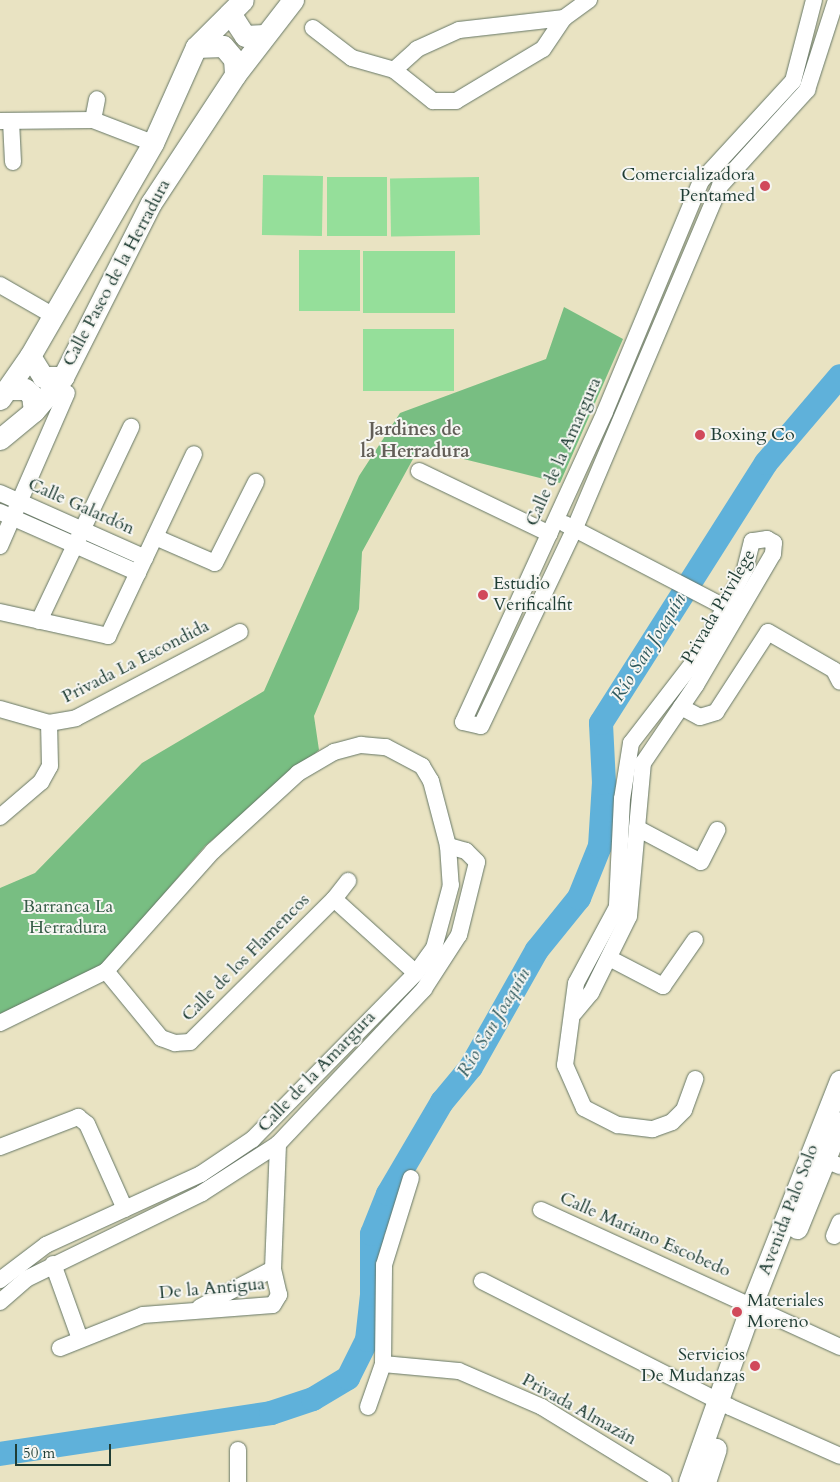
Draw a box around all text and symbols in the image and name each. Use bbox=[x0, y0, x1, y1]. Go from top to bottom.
place label: Comercializadora Pentamed bbox=[621, 165, 755, 208]
street label: Calle Paseo de la Herradura bbox=[58, 176, 176, 370]
marker: Comercializadora Pentamed bbox=[759, 180, 771, 192]
street label: Calle de la Amargura bbox=[522, 374, 606, 530]
district label: Jardines de la Herradura bbox=[360, 419, 470, 463]
place label: Boxing Co bbox=[710, 424, 795, 446]
marker: Boxing Co bbox=[694, 429, 706, 441]
street label: Calle Galardón bbox=[24, 474, 138, 540]
street label: Privada Privilege bbox=[677, 546, 761, 668]
place label: Estudio Verificalfit bbox=[493, 574, 573, 616]
marker: Estudio Verificalfit bbox=[477, 589, 489, 601]
water label: Río San Joaquín bbox=[607, 590, 691, 706]
street label: Privada La Escondida bbox=[59, 616, 213, 708]
street label: Calle de los Flamencos bbox=[178, 890, 314, 1026]
park label: Barranca La Herradura bbox=[23, 897, 113, 940]
water label: Río San Joaquín bbox=[453, 964, 535, 1082]
street label: Calle de la Amargura bbox=[254, 1007, 380, 1137]
street label: Avenida Palo Solo bbox=[754, 1142, 824, 1278]
street label: Calle Mariano Escobedo bbox=[556, 1188, 734, 1282]
street label: De la Antigua bbox=[158, 1274, 266, 1304]
place label: Materiales Moreno bbox=[747, 1291, 824, 1334]
marker: Materiales Moreno bbox=[731, 1306, 743, 1318]
place label: Servicios De Mudanzas bbox=[641, 1345, 745, 1388]
marker: Servicios De Mudanzas bbox=[749, 1360, 761, 1372]
street label: Privada Almazán bbox=[518, 1370, 640, 1450]
scale bar bbox=[18, 1434, 114, 1466]
text: 50 m bbox=[23, 1443, 55, 1463]

